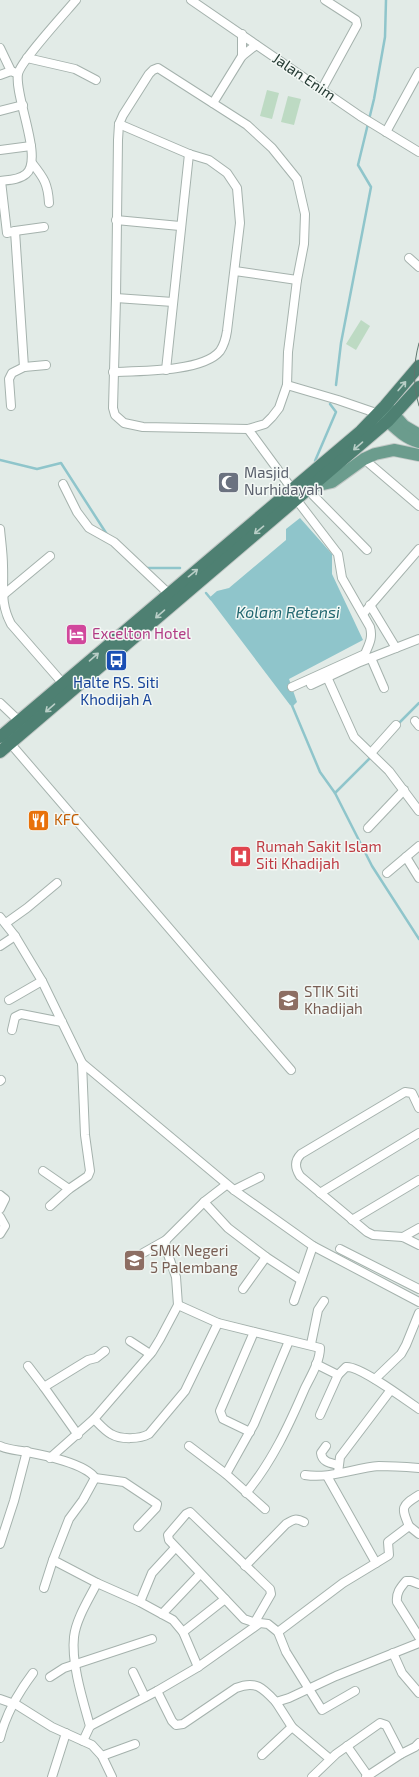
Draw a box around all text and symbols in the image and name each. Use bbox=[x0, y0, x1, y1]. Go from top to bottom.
street label: Jalan Enim bbox=[270, 49, 339, 104]
one-way arrow bbox=[398, 381, 407, 391]
one-way arrow bbox=[353, 441, 363, 451]
place label: Masjid Nurhidayah bbox=[244, 463, 323, 498]
mosque icon: Masjid Nurhidayah bbox=[215, 469, 241, 495]
one-way arrow bbox=[254, 526, 264, 535]
one-way arrow bbox=[187, 569, 198, 577]
water label: Kolam Retensi bbox=[236, 602, 340, 621]
one-way arrow bbox=[155, 610, 165, 619]
hotel icon: Excelton Hotel bbox=[64, 621, 90, 647]
place label: Excelton Hotel bbox=[92, 624, 191, 642]
bus stop icon: Halte RS. Siti Khodijah A bbox=[103, 647, 129, 673]
one-way arrow bbox=[88, 653, 99, 662]
place label: Halte RS. Siti Khodijah A bbox=[73, 673, 159, 709]
one-way arrow bbox=[45, 704, 56, 713]
restaurant icon: KFC bbox=[25, 807, 51, 833]
place label: KFC bbox=[54, 810, 80, 828]
place label: Rumah Sakit Islam Siti Khadijah bbox=[256, 837, 382, 873]
hospital icon: Rumah Sakit Islam Siti Khadijah bbox=[227, 843, 253, 869]
place label: STIK Siti Khadijah bbox=[304, 982, 363, 1018]
school or university icon: STIK Siti Khadijah bbox=[276, 988, 302, 1014]
place label: SMK Negeri 5 Palembang bbox=[150, 1241, 239, 1276]
school or university icon: SMK Negeri 5 Palembang bbox=[122, 1247, 148, 1273]

